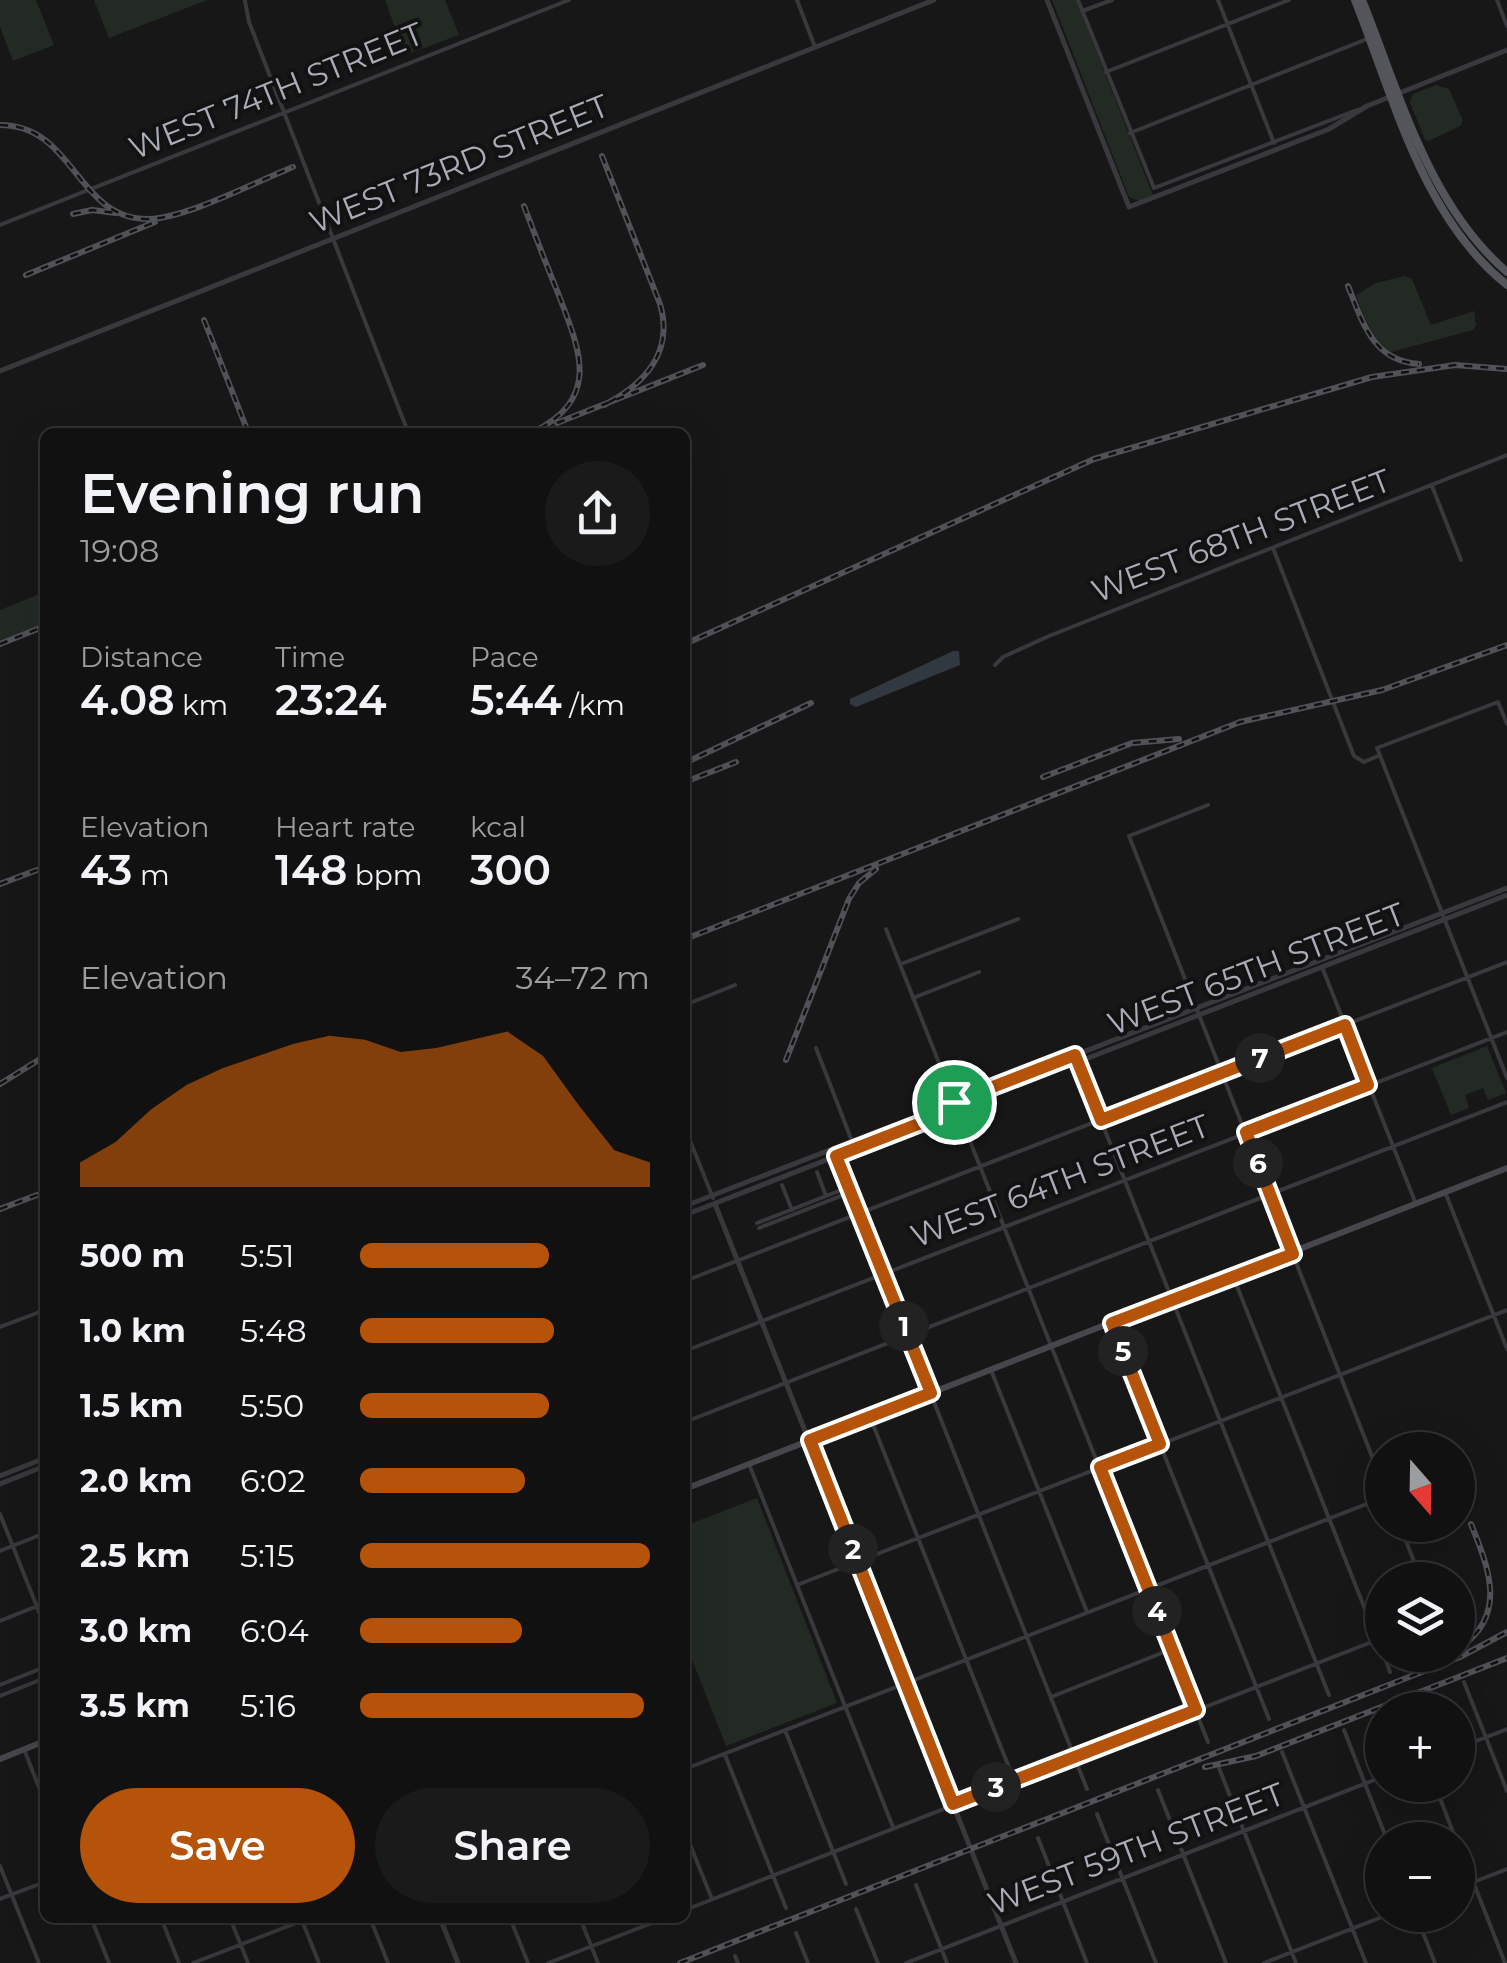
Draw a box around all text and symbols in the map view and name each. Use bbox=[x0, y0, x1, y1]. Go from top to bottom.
street label: WEST 74TH STREET bbox=[123, 13, 429, 167]
street label: WEST 73RD STREET bbox=[304, 85, 615, 241]
text: Evening run bbox=[80, 460, 425, 527]
street label: WEST 68TH STREET bbox=[1086, 460, 1396, 611]
button: share bbox=[545, 461, 650, 566]
text: 19:08 bbox=[80, 531, 159, 570]
text: Distance bbox=[80, 640, 203, 674]
text: Time bbox=[275, 640, 345, 674]
text: Pace bbox=[470, 640, 539, 674]
text: 4.08 bbox=[80, 674, 175, 726]
text: 23:24 bbox=[275, 674, 386, 726]
text: 5:44 bbox=[470, 674, 562, 726]
text: km bbox=[175, 688, 228, 722]
text: /km bbox=[562, 688, 625, 722]
text: Elevation bbox=[80, 810, 209, 844]
text: Heart rate bbox=[275, 810, 416, 844]
text: kcal bbox=[470, 810, 526, 844]
text: 43 bbox=[80, 844, 133, 896]
text: 148 bbox=[275, 844, 347, 896]
text: 300 bbox=[470, 844, 551, 896]
text: m bbox=[133, 858, 170, 892]
text: bpm bbox=[347, 858, 422, 892]
street label: WEST 65TH STREET bbox=[1102, 894, 1410, 1043]
text: Elevation bbox=[80, 958, 228, 997]
text: 34–72 m bbox=[515, 958, 650, 997]
pin: 7 bbox=[1235, 1033, 1285, 1083]
text: 7 bbox=[1251, 1041, 1269, 1075]
pin bbox=[912, 1060, 997, 1145]
icon: arrive bbox=[927, 1075, 982, 1130]
street label: WEST 64TH STREET bbox=[905, 1105, 1215, 1255]
pin: 6 bbox=[1233, 1138, 1283, 1188]
text: 6 bbox=[1249, 1146, 1267, 1180]
text: 500 m bbox=[80, 1236, 185, 1275]
text: 5:51 bbox=[240, 1236, 295, 1275]
pin: 1 bbox=[879, 1301, 929, 1351]
text: 1 bbox=[899, 1309, 909, 1343]
text: 1.0 km bbox=[80, 1311, 186, 1350]
text: 5:48 bbox=[240, 1311, 307, 1350]
pin: 5 bbox=[1098, 1326, 1148, 1376]
text: 5 bbox=[1115, 1334, 1131, 1368]
text: 1.5 km bbox=[80, 1386, 183, 1425]
text: 5:50 bbox=[240, 1386, 304, 1425]
north arrow bbox=[1365, 1432, 1475, 1542]
map controls bbox=[1365, 1432, 1475, 1932]
text: 2.0 km bbox=[80, 1461, 192, 1500]
text: 6:02 bbox=[240, 1461, 306, 1500]
pin: 2 bbox=[828, 1524, 878, 1574]
text: 2 bbox=[845, 1532, 861, 1566]
text: 2.5 km bbox=[80, 1536, 190, 1575]
text: 5:15 bbox=[240, 1536, 295, 1575]
button: layers bbox=[1365, 1562, 1475, 1672]
pin: 4 bbox=[1132, 1586, 1182, 1636]
text: 4 bbox=[1147, 1594, 1167, 1628]
text: 3.0 km bbox=[80, 1611, 192, 1650]
text: 6:04 bbox=[240, 1611, 309, 1650]
text: 3.5 km bbox=[80, 1686, 190, 1725]
text: 5:16 bbox=[240, 1686, 296, 1725]
button: + bbox=[1365, 1692, 1475, 1802]
pin: 3 bbox=[971, 1762, 1021, 1812]
text: 3 bbox=[988, 1770, 1004, 1804]
street label: WEST 59TH STREET bbox=[982, 1774, 1290, 1923]
button: Save bbox=[80, 1788, 355, 1903]
button: Share bbox=[375, 1788, 650, 1903]
button: − bbox=[1365, 1822, 1475, 1932]

